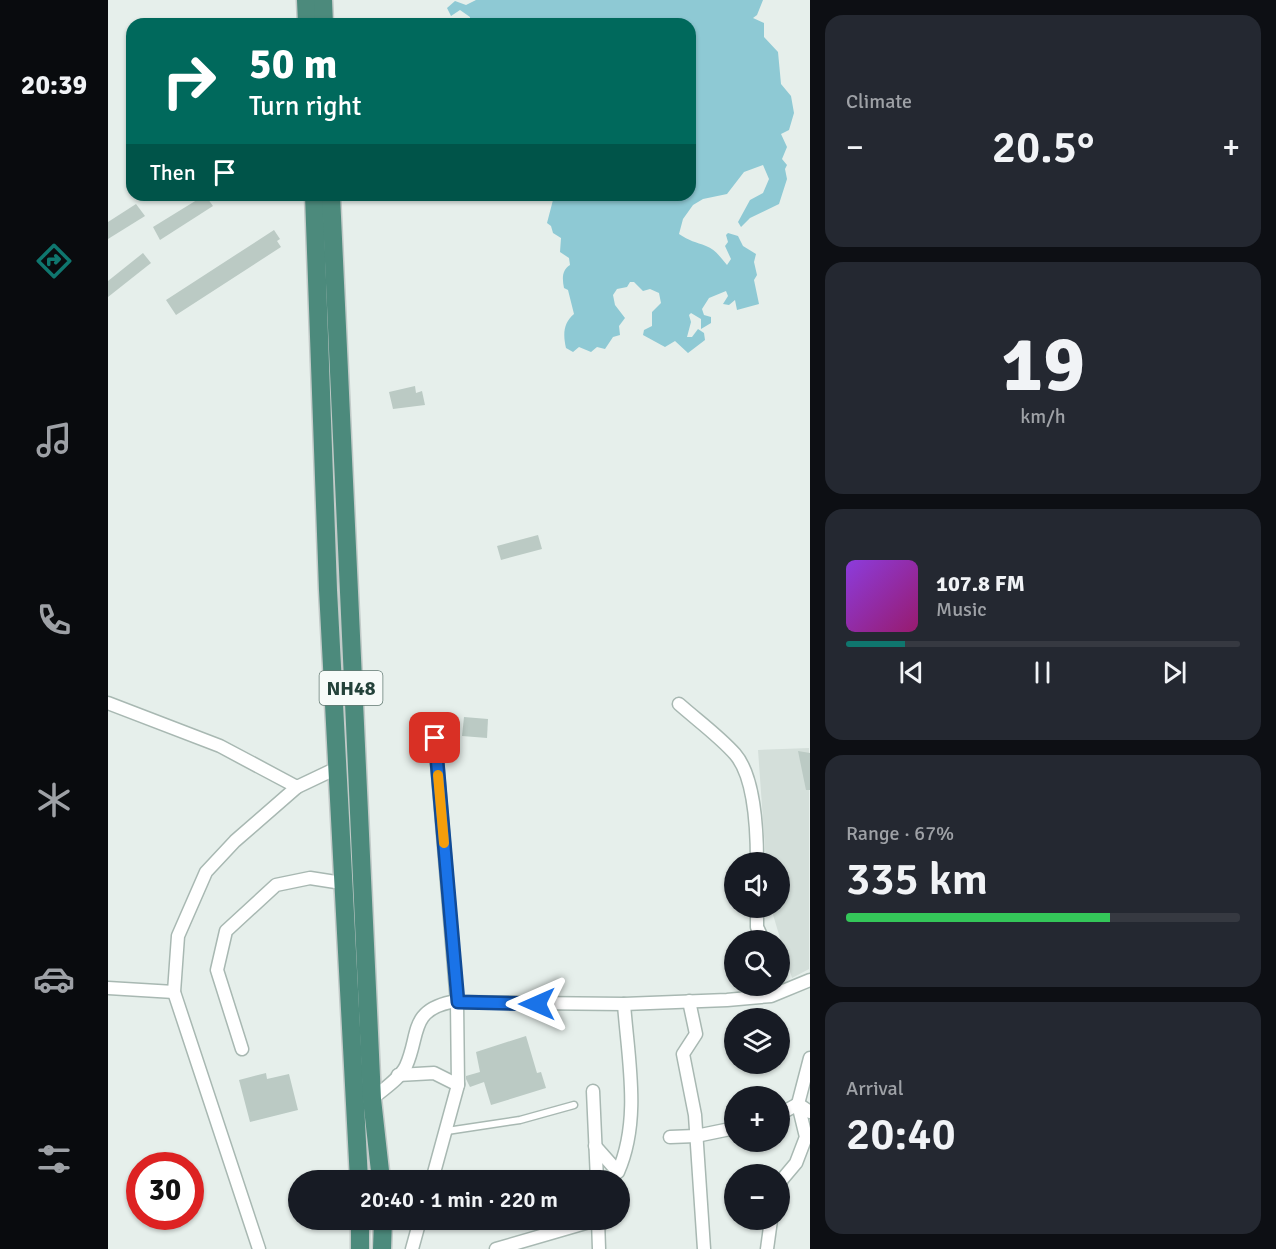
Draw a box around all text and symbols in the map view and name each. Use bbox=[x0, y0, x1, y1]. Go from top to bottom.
text: 50 m bbox=[249, 39, 338, 90]
icon: right bbox=[150, 42, 228, 120]
text: 20:39 bbox=[21, 69, 87, 102]
text: Climate bbox=[846, 89, 912, 114]
text: Turn right bbox=[249, 90, 362, 123]
text: 20.5° bbox=[992, 120, 1094, 175]
text: − bbox=[846, 127, 864, 168]
text: + bbox=[1222, 127, 1240, 168]
icon: arrive bbox=[208, 156, 241, 189]
text: Then bbox=[150, 159, 196, 186]
icon: directions bbox=[33, 240, 75, 282]
text: 19 bbox=[1001, 317, 1085, 413]
text: km/h bbox=[1020, 404, 1066, 429]
icon: music bbox=[33, 419, 75, 461]
text: 107.8 FM bbox=[936, 570, 1025, 597]
text: Music bbox=[936, 597, 987, 622]
icon: phone bbox=[33, 599, 75, 641]
icon: previous bbox=[895, 656, 928, 689]
icon: pause bbox=[1026, 656, 1059, 689]
icon: next bbox=[1158, 656, 1191, 689]
road number: NH48 bbox=[320, 671, 382, 705]
pin bbox=[409, 712, 460, 763]
icon: arrive bbox=[418, 721, 451, 754]
icon: climate bbox=[33, 779, 75, 821]
text: Range · 67% bbox=[846, 821, 954, 846]
map controls bbox=[724, 852, 790, 1230]
button: sound bbox=[724, 852, 790, 918]
text: 335 km bbox=[846, 852, 988, 907]
button: search bbox=[724, 930, 790, 996]
icon: car bbox=[33, 958, 75, 1000]
position arrow bbox=[505, 972, 569, 1036]
button: layers bbox=[724, 1008, 790, 1074]
text: Arrival bbox=[846, 1076, 904, 1101]
button: + bbox=[724, 1086, 790, 1152]
text: 20:40 bbox=[846, 1107, 956, 1162]
icon: filters bbox=[33, 1138, 75, 1180]
speed limit sign: 30 bbox=[126, 1152, 204, 1230]
button: − bbox=[724, 1164, 790, 1230]
text: 20:40 · 1 min · 220 m bbox=[360, 1186, 558, 1213]

